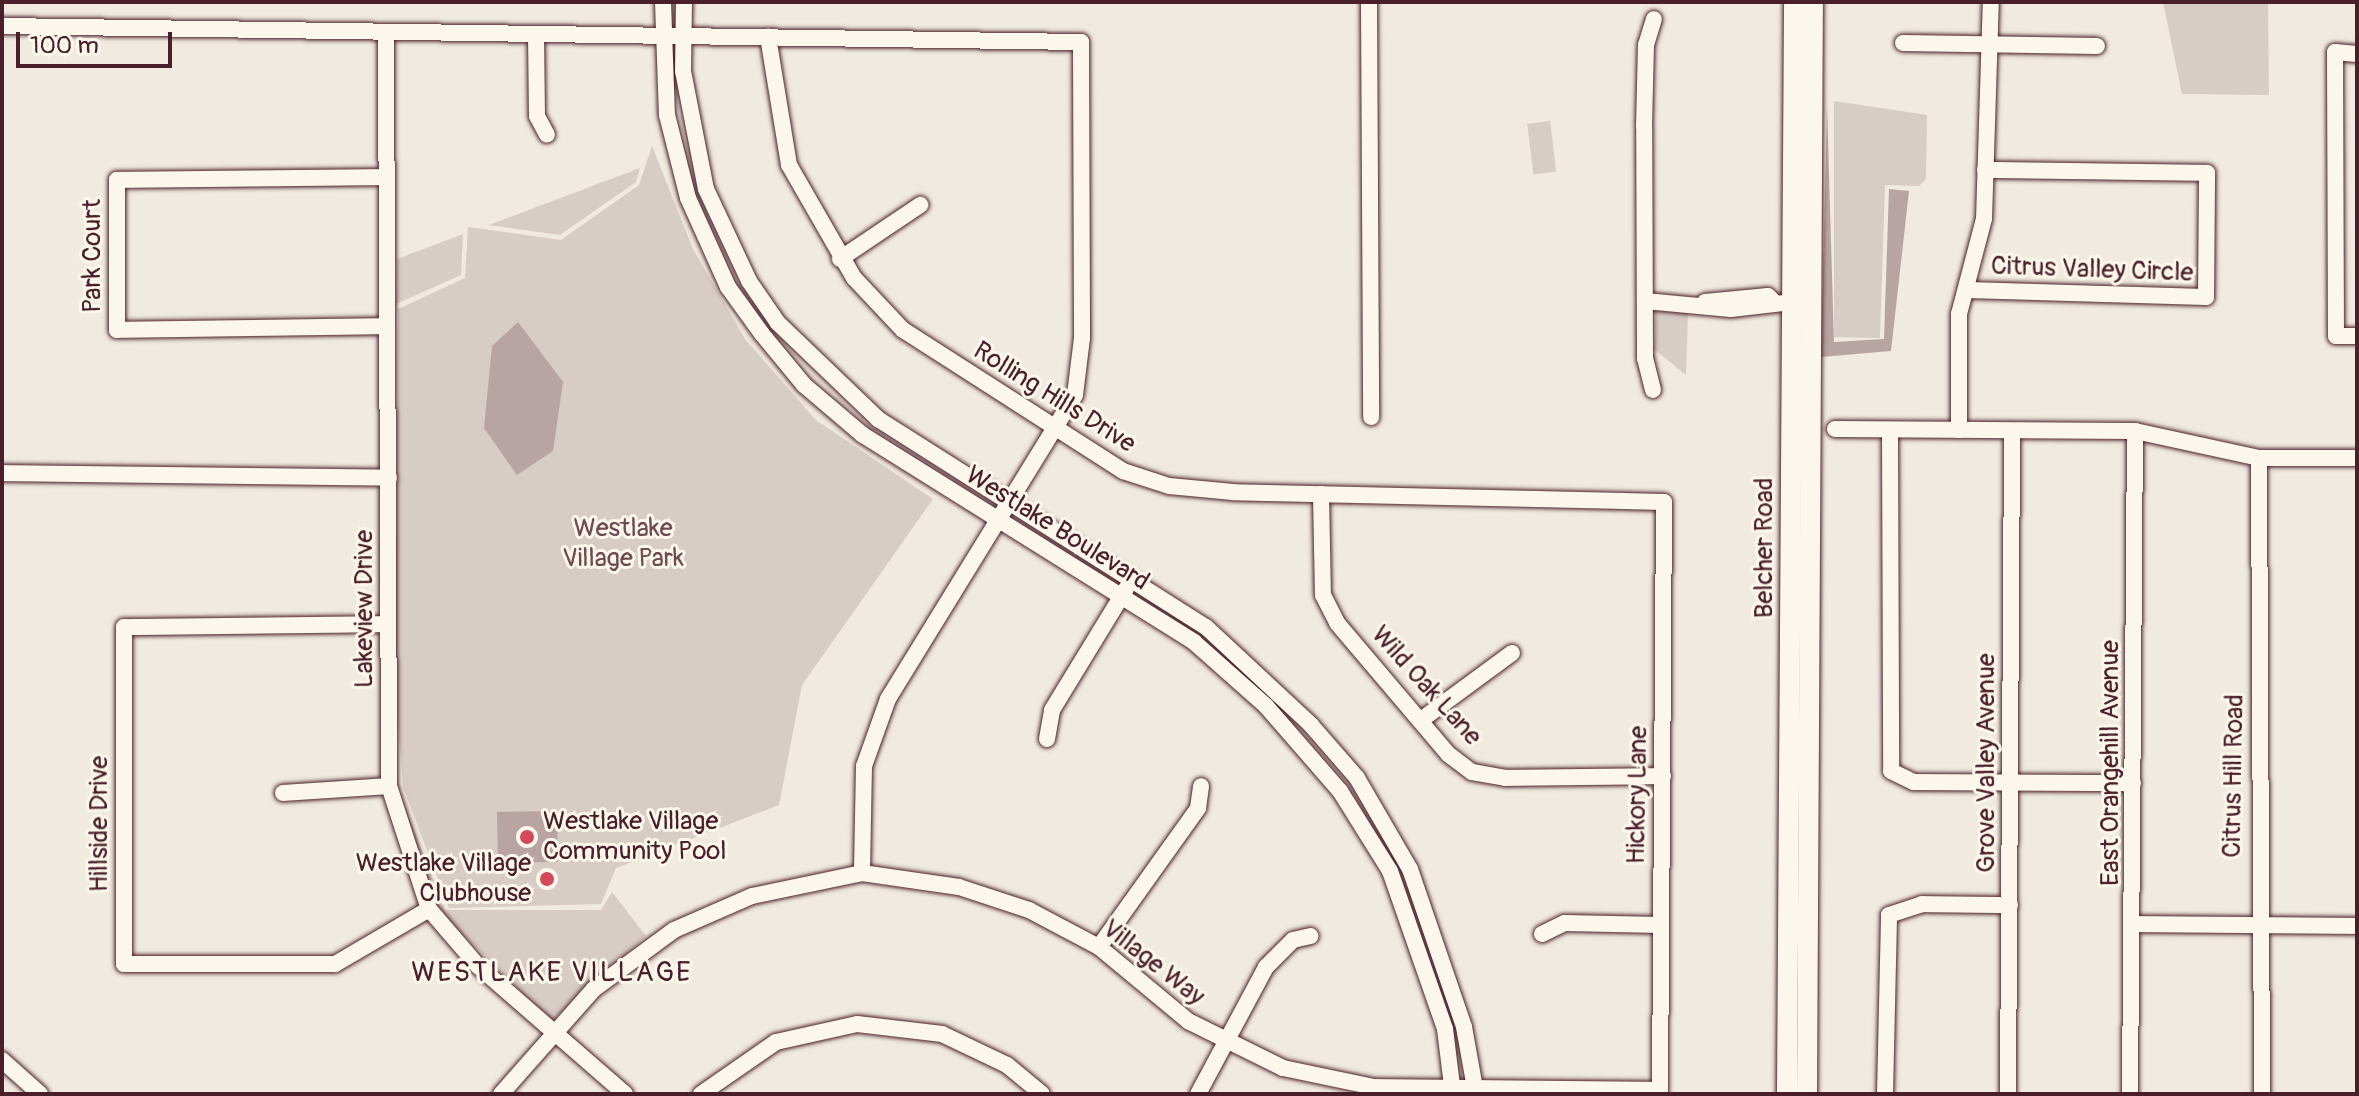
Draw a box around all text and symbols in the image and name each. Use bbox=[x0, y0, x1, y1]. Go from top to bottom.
scale bar bbox=[20, 16, 176, 66]
text: 100 m bbox=[30, 31, 99, 60]
street label: Park Court bbox=[77, 199, 109, 313]
street label: Citrus Valley Circle bbox=[1990, 251, 2194, 289]
street label: Rolling Hills Drive bbox=[967, 336, 1141, 460]
street label: Westlake Boulevard bbox=[959, 460, 1155, 598]
street label: Belcher Road bbox=[1749, 478, 1781, 618]
park label: Westlake Village Park bbox=[562, 513, 684, 574]
street label: Lakeview Drive bbox=[349, 530, 381, 688]
street label: Wild Oak Lane bbox=[1364, 620, 1488, 752]
street label: East Orangehill Avenue bbox=[2095, 640, 2127, 886]
street label: Grove Valley Avenue bbox=[1971, 653, 2003, 873]
street label: Citrus Hill Road bbox=[2217, 694, 2251, 858]
street label: Hickory Lane bbox=[1621, 725, 1655, 865]
street label: Hillside Drive bbox=[84, 756, 116, 892]
place label: Westlake Village Community Pool bbox=[543, 806, 727, 868]
marker: Westlake Village Community Pool bbox=[518, 828, 536, 846]
place label: Westlake Village Clubhouse bbox=[356, 848, 531, 910]
marker: Westlake Village Clubhouse bbox=[538, 870, 556, 888]
street label: Village Way bbox=[1095, 913, 1211, 1013]
district label: WESTLAKE VILLAGE bbox=[411, 956, 693, 990]

